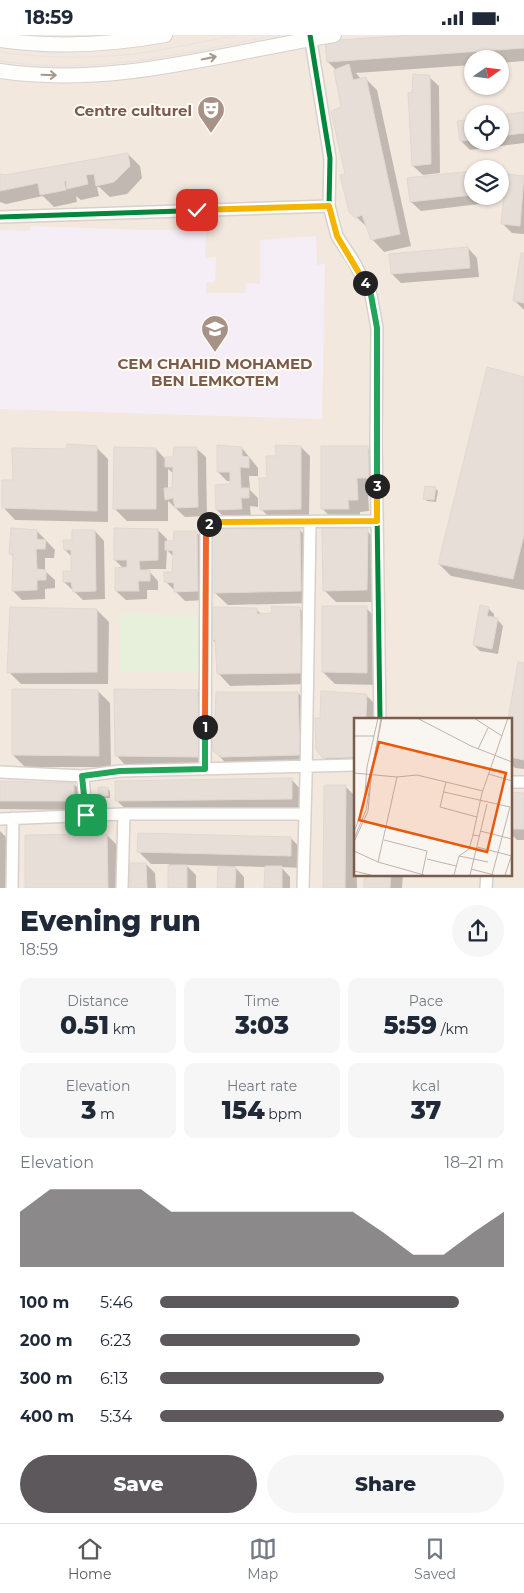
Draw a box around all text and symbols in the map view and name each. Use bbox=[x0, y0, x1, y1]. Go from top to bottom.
text: 18:59 bbox=[25, 6, 73, 29]
north arrow bbox=[464, 50, 509, 95]
map controls bbox=[464, 50, 509, 205]
one-way arrow bbox=[201, 53, 217, 62]
one-way arrow bbox=[40, 71, 56, 80]
theatre icon: Centre culturel bbox=[196, 95, 226, 134]
place label: Centre culturel bbox=[74, 101, 192, 120]
button: locate bbox=[464, 105, 509, 150]
button: layers bbox=[464, 160, 509, 205]
pin bbox=[176, 189, 218, 231]
icon: check bbox=[183, 196, 211, 224]
pin: 4 bbox=[352, 271, 378, 295]
text: 4 bbox=[361, 274, 370, 292]
school or university icon: CEM CHAHID MOHAMED BEN LEMKOTEM bbox=[200, 314, 230, 353]
place label: CEM CHAHID MOHAMED BEN LEMKOTEM bbox=[117, 354, 313, 390]
pin: 3 bbox=[364, 473, 390, 499]
text: 3 bbox=[373, 477, 382, 495]
pin: 2 bbox=[196, 511, 222, 537]
text: 2 bbox=[205, 515, 214, 533]
pin: 1 bbox=[192, 715, 218, 739]
text: 1 bbox=[203, 718, 208, 736]
inset map bbox=[354, 718, 512, 876]
pin bbox=[65, 794, 107, 836]
icon: arrive bbox=[72, 801, 100, 829]
text: Evening run bbox=[20, 904, 201, 938]
button: share bbox=[452, 905, 504, 957]
text: 18:59 bbox=[20, 940, 58, 959]
text: Distance bbox=[67, 992, 129, 1010]
text: Time bbox=[244, 992, 280, 1010]
text: Pace bbox=[409, 992, 443, 1010]
text: 0.51 bbox=[60, 1010, 109, 1040]
text: 3:03 bbox=[235, 1010, 289, 1040]
text: 5:59 bbox=[383, 1010, 437, 1040]
text: km bbox=[109, 1020, 136, 1038]
text: /km bbox=[437, 1020, 469, 1038]
text: Elevation bbox=[66, 1077, 130, 1095]
text: Heart rate bbox=[227, 1077, 297, 1095]
text: kcal bbox=[412, 1077, 440, 1095]
text: 3 bbox=[81, 1095, 96, 1125]
text: 154 bbox=[222, 1095, 265, 1125]
text: 37 bbox=[411, 1095, 441, 1125]
text: m bbox=[96, 1105, 115, 1123]
text: bpm bbox=[265, 1105, 302, 1123]
text: Elevation bbox=[20, 1153, 94, 1172]
text: 18–21 m bbox=[444, 1153, 504, 1172]
text: 100 m bbox=[20, 1293, 69, 1312]
text: 5:46 bbox=[100, 1293, 133, 1312]
text: 200 m bbox=[20, 1331, 72, 1350]
text: 6:23 bbox=[100, 1331, 131, 1350]
text: 300 m bbox=[20, 1369, 73, 1388]
text: 6:13 bbox=[100, 1369, 128, 1388]
text: 400 m bbox=[20, 1407, 74, 1426]
text: 5:34 bbox=[100, 1407, 132, 1426]
button: Save bbox=[20, 1455, 257, 1513]
button: Share bbox=[267, 1455, 504, 1513]
tab: Home bbox=[68, 1535, 111, 1583]
tab: Map bbox=[247, 1535, 278, 1583]
tab: Saved bbox=[414, 1535, 456, 1583]

